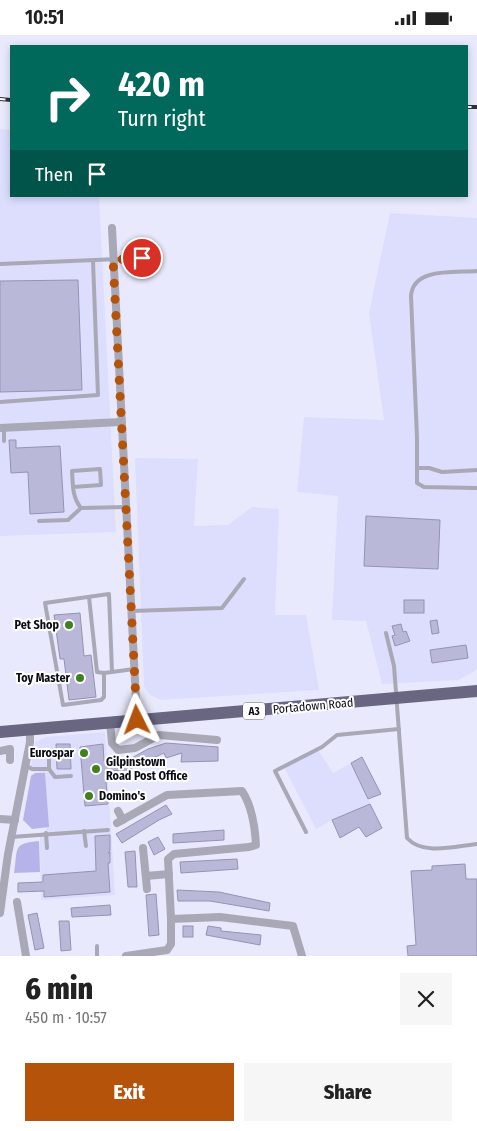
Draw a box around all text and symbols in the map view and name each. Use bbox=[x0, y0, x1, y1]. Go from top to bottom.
text: 10:51 bbox=[25, 6, 64, 29]
text: 420 m bbox=[118, 63, 205, 105]
icon: right bbox=[35, 65, 100, 130]
text: Turn right bbox=[118, 105, 206, 132]
icon: arrive bbox=[83, 160, 111, 188]
text: Then bbox=[35, 163, 73, 186]
pin bbox=[121, 237, 163, 279]
icon: arrive bbox=[128, 244, 156, 272]
place label: Pet Shop bbox=[15, 618, 59, 632]
marker: Pet Shop bbox=[63, 619, 75, 631]
place label: Toy Master bbox=[16, 671, 71, 685]
marker: Toy Master bbox=[74, 672, 86, 684]
position arrow bbox=[110, 693, 162, 745]
street label: Portadown Road bbox=[272, 696, 354, 716]
road number: A3 bbox=[243, 703, 265, 719]
place label: Eurospar bbox=[30, 746, 75, 760]
marker: Eurospar bbox=[78, 747, 90, 759]
place label: Gilpinstown Road Post Office bbox=[106, 755, 188, 783]
marker: Gilpinstown Road Post Office bbox=[90, 763, 102, 775]
place label: Domino's bbox=[99, 789, 146, 803]
marker: Domino's bbox=[83, 790, 95, 802]
text: 6 min bbox=[25, 971, 93, 1007]
button: close bbox=[400, 973, 452, 1025]
text: 450 m · 10:57 bbox=[25, 1008, 107, 1027]
button: Exit bbox=[25, 1063, 234, 1121]
button: Share bbox=[244, 1063, 452, 1121]

